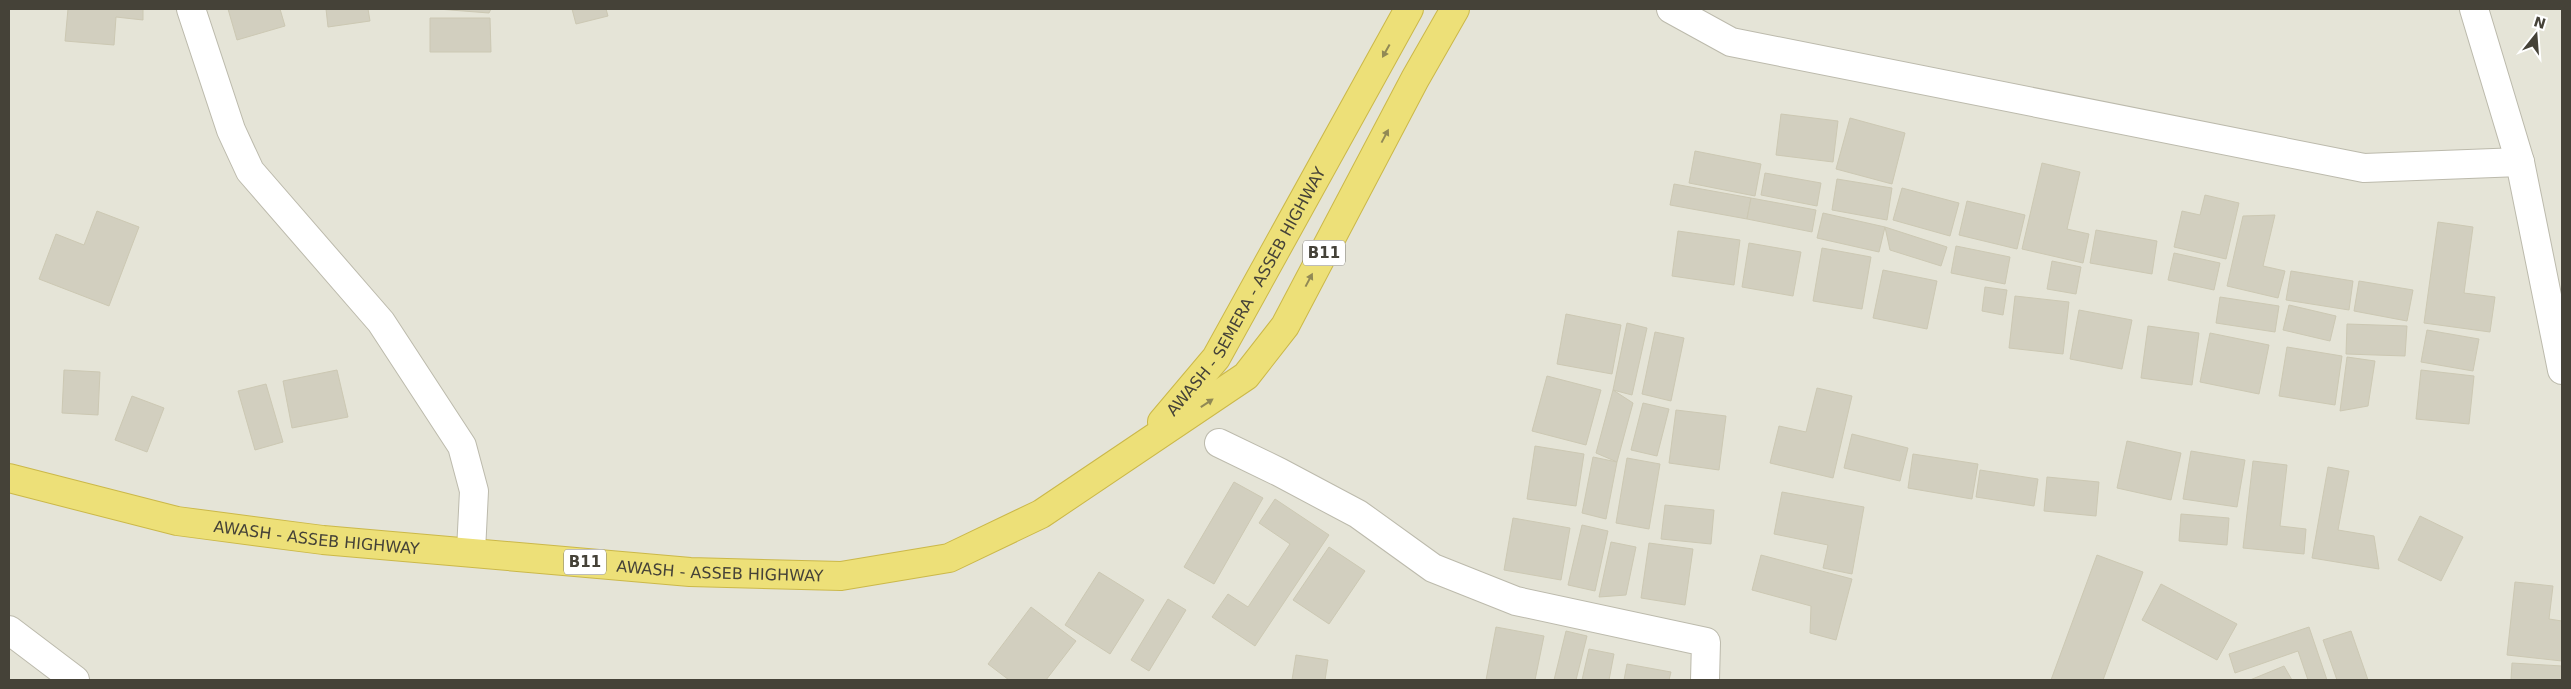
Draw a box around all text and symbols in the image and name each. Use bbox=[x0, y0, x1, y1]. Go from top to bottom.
north arrow bbox=[2511, 10, 2561, 60]
text: N bbox=[2532, 13, 2548, 32]
one-way arrow bbox=[1381, 45, 1390, 58]
one-way arrow bbox=[1381, 129, 1389, 143]
street label: AWASH - SEMERA - ASSEB HIGHWAY bbox=[1162, 164, 1329, 419]
road number: B11 bbox=[1303, 240, 1345, 266]
one-way arrow bbox=[1305, 273, 1314, 287]
one-way arrow bbox=[1201, 398, 1214, 408]
street label: AWASH - ASSEB HIGHWAY bbox=[212, 516, 421, 558]
road number: B11 bbox=[564, 550, 606, 574]
street label: AWASH - ASSEB HIGHWAY bbox=[616, 556, 824, 585]

